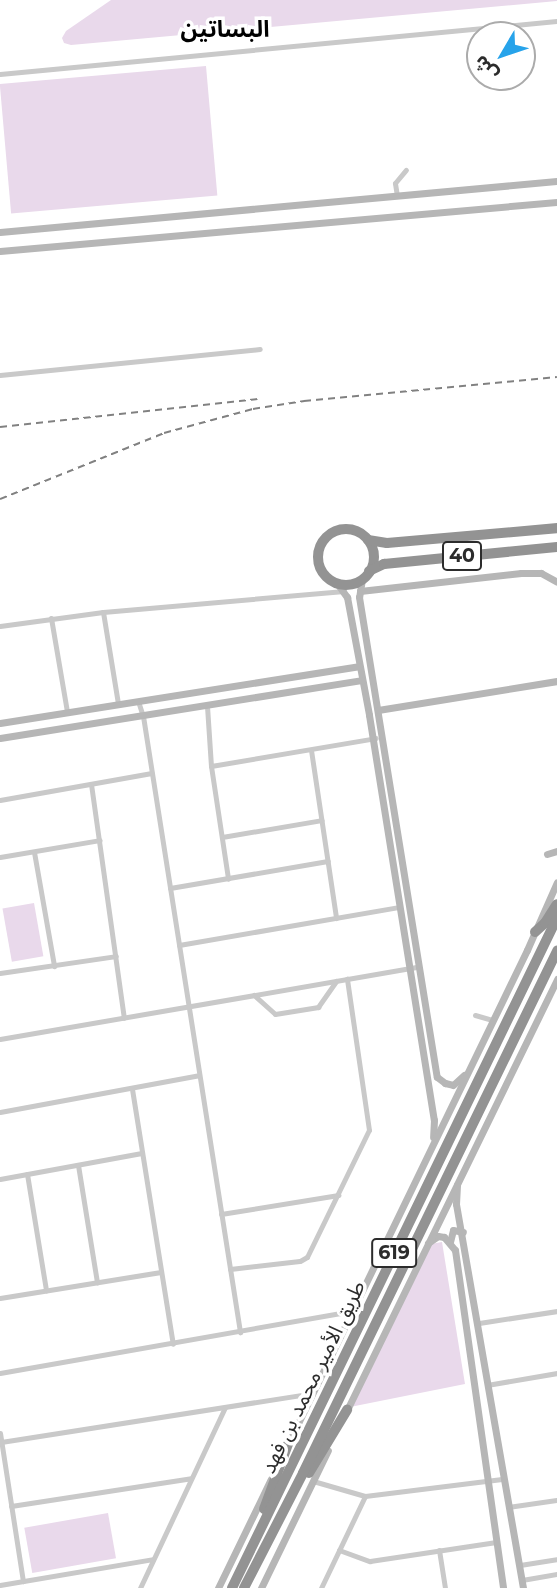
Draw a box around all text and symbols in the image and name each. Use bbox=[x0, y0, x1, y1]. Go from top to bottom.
district label: البساتين bbox=[181, 15, 269, 43]
north arrow bbox=[466, 21, 536, 91]
text: ش bbox=[469, 51, 503, 86]
road number: 40 bbox=[441, 540, 483, 572]
road number: 619 bbox=[370, 1238, 418, 1268]
street label: طريق الأمير محمد بن فهد bbox=[255, 1276, 371, 1478]

